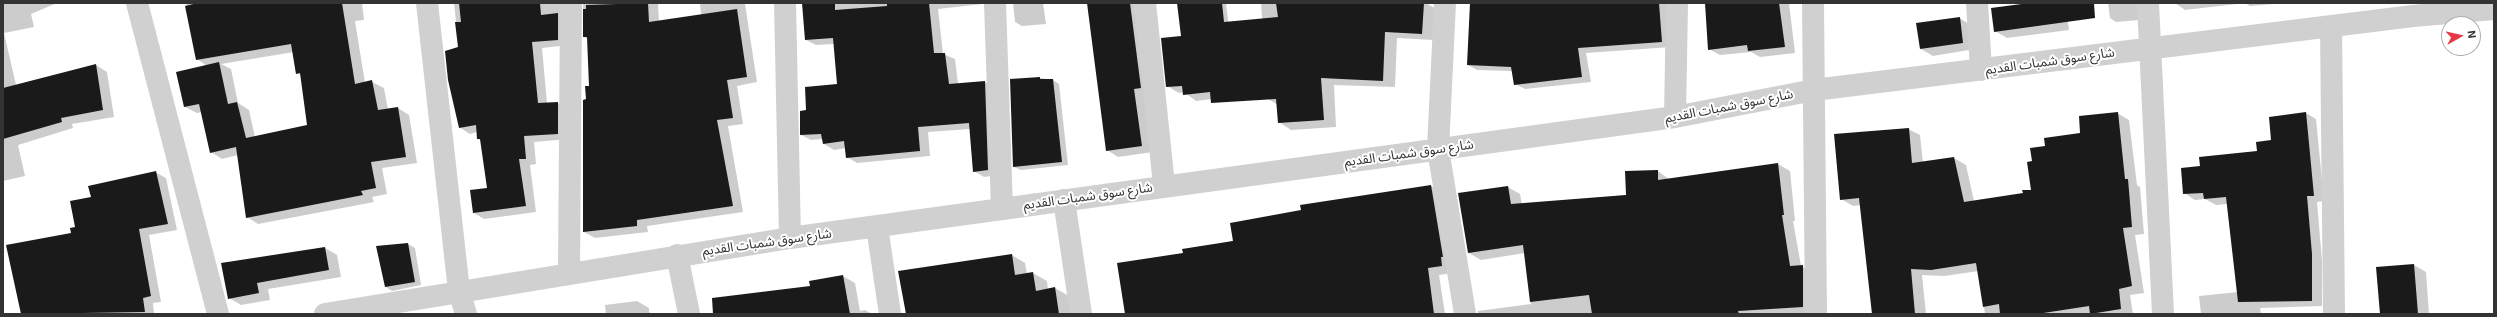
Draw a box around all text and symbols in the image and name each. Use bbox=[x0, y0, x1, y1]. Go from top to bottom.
north arrow bbox=[2441, 16, 2481, 56]
text: N bbox=[2465, 30, 2479, 39]
street label: شارع سوق شمبات القديم bbox=[1984, 44, 2116, 78]
street label: شارع سوق شمبات القديم bbox=[1664, 86, 1794, 126]
street label: شارع سوق شمبات القديم bbox=[1343, 136, 1475, 170]
street label: شارع سوق شمبات القديم bbox=[1022, 179, 1154, 213]
street label: شارع سوق شمبات القديم bbox=[701, 225, 833, 259]

